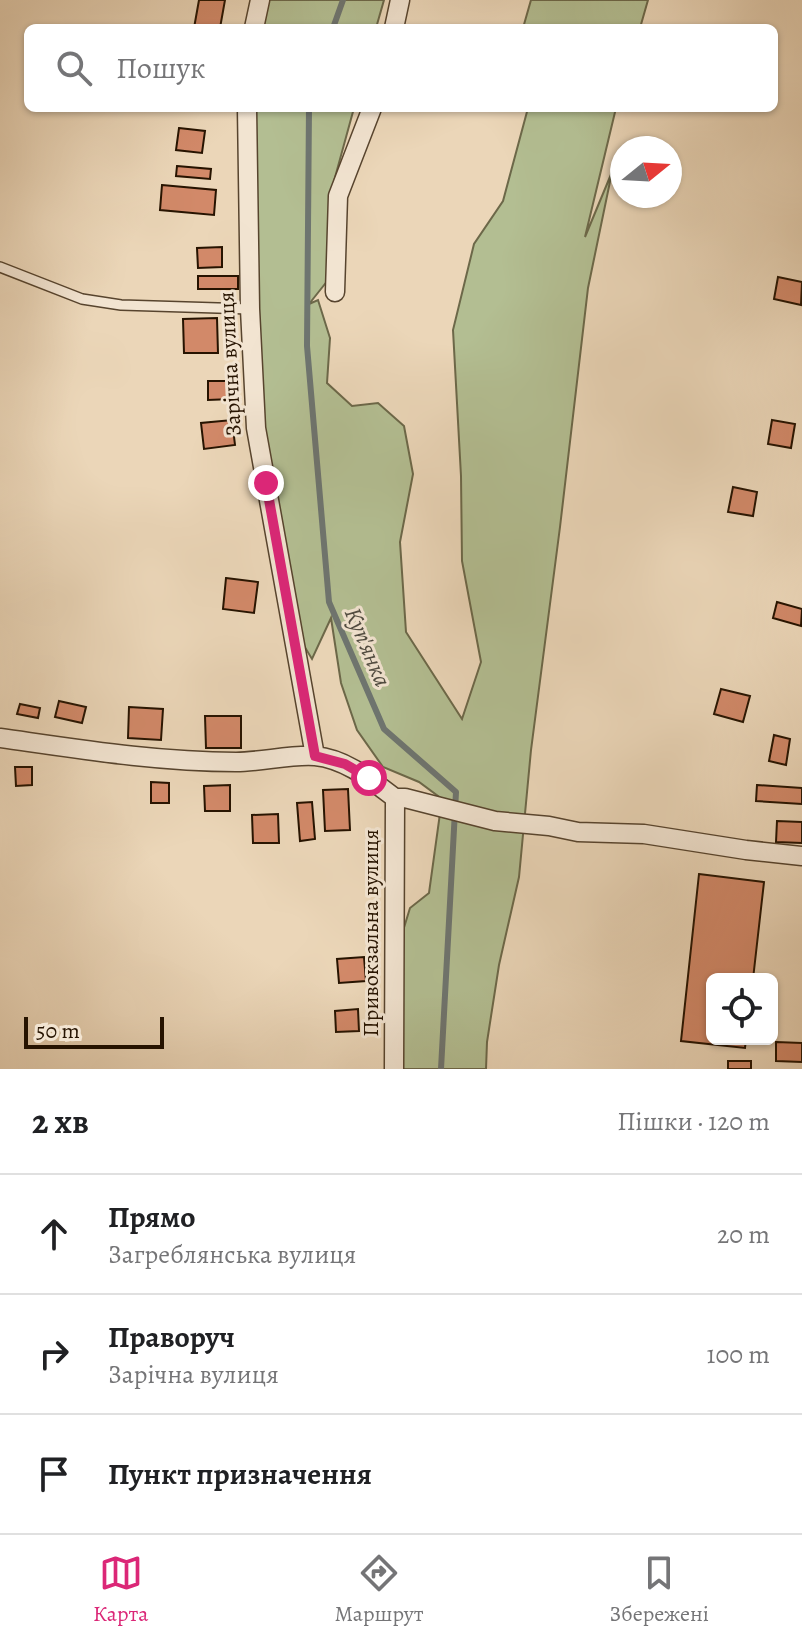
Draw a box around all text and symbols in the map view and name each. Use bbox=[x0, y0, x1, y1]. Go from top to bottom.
search box bbox=[24, 24, 778, 112]
icon: search bbox=[52, 46, 96, 90]
text: Пошук bbox=[116, 48, 206, 88]
north arrow bbox=[610, 136, 682, 208]
street label: Зарічна вулиця bbox=[211, 291, 249, 437]
route end bbox=[248, 465, 284, 501]
water label: Куп'янка bbox=[337, 602, 399, 692]
route start bbox=[351, 760, 387, 796]
street label: Привокзальна вулиця bbox=[356, 829, 386, 1037]
map controls bbox=[706, 973, 778, 1045]
button: locate bbox=[706, 973, 778, 1045]
scale bar bbox=[24, 1013, 164, 1049]
text: 50 m bbox=[36, 1016, 80, 1046]
text: 2 хв bbox=[32, 1098, 89, 1145]
text: Пішки · 120 m bbox=[617, 1104, 770, 1139]
text: Прямо bbox=[108, 1197, 195, 1237]
icon: ahead bbox=[32, 1212, 76, 1256]
text: 20 m bbox=[717, 1217, 770, 1252]
text: Загреблянська вулиця bbox=[108, 1237, 356, 1272]
text: Праворуч bbox=[108, 1317, 235, 1357]
icon: right bbox=[32, 1332, 76, 1376]
text: 100 m bbox=[707, 1337, 770, 1372]
text: Зарічна вулиця bbox=[108, 1357, 279, 1392]
icon: arrive bbox=[32, 1452, 76, 1496]
text: Пункт призначення bbox=[108, 1454, 372, 1494]
tab: Карта bbox=[93, 1551, 148, 1629]
tab: Маршрут bbox=[334, 1551, 424, 1629]
tab: Збережені bbox=[609, 1551, 709, 1629]

